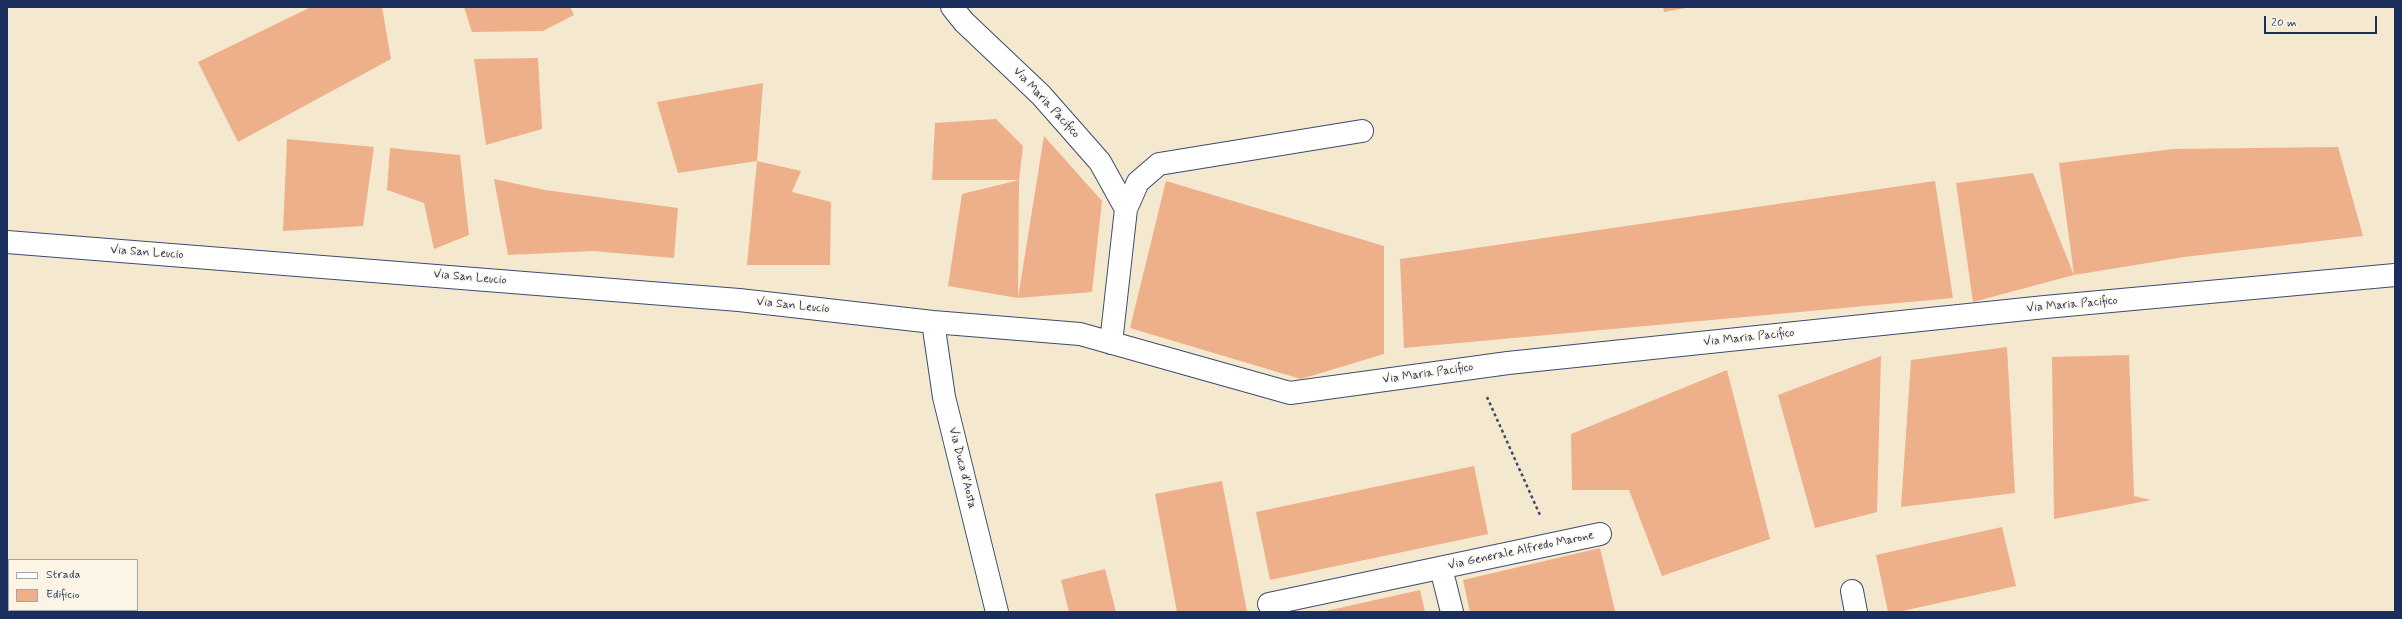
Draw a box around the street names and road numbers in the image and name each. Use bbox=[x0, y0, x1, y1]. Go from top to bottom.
street label: Via Maria Pacifico bbox=[1010, 65, 1082, 141]
street label: Via San Leucio bbox=[110, 243, 184, 263]
street label: Via San Leucio bbox=[433, 268, 507, 288]
street label: Via Maria Pacifico bbox=[2026, 294, 2118, 316]
street label: Via San Leucio bbox=[756, 295, 830, 317]
street label: Via Maria Pacifico bbox=[1703, 326, 1795, 350]
street label: Via Maria Pacifico bbox=[1382, 361, 1474, 387]
street label: Via Duca d'Aosta bbox=[945, 426, 979, 510]
street label: Via Generale Alfredo Marone bbox=[1447, 528, 1595, 574]

